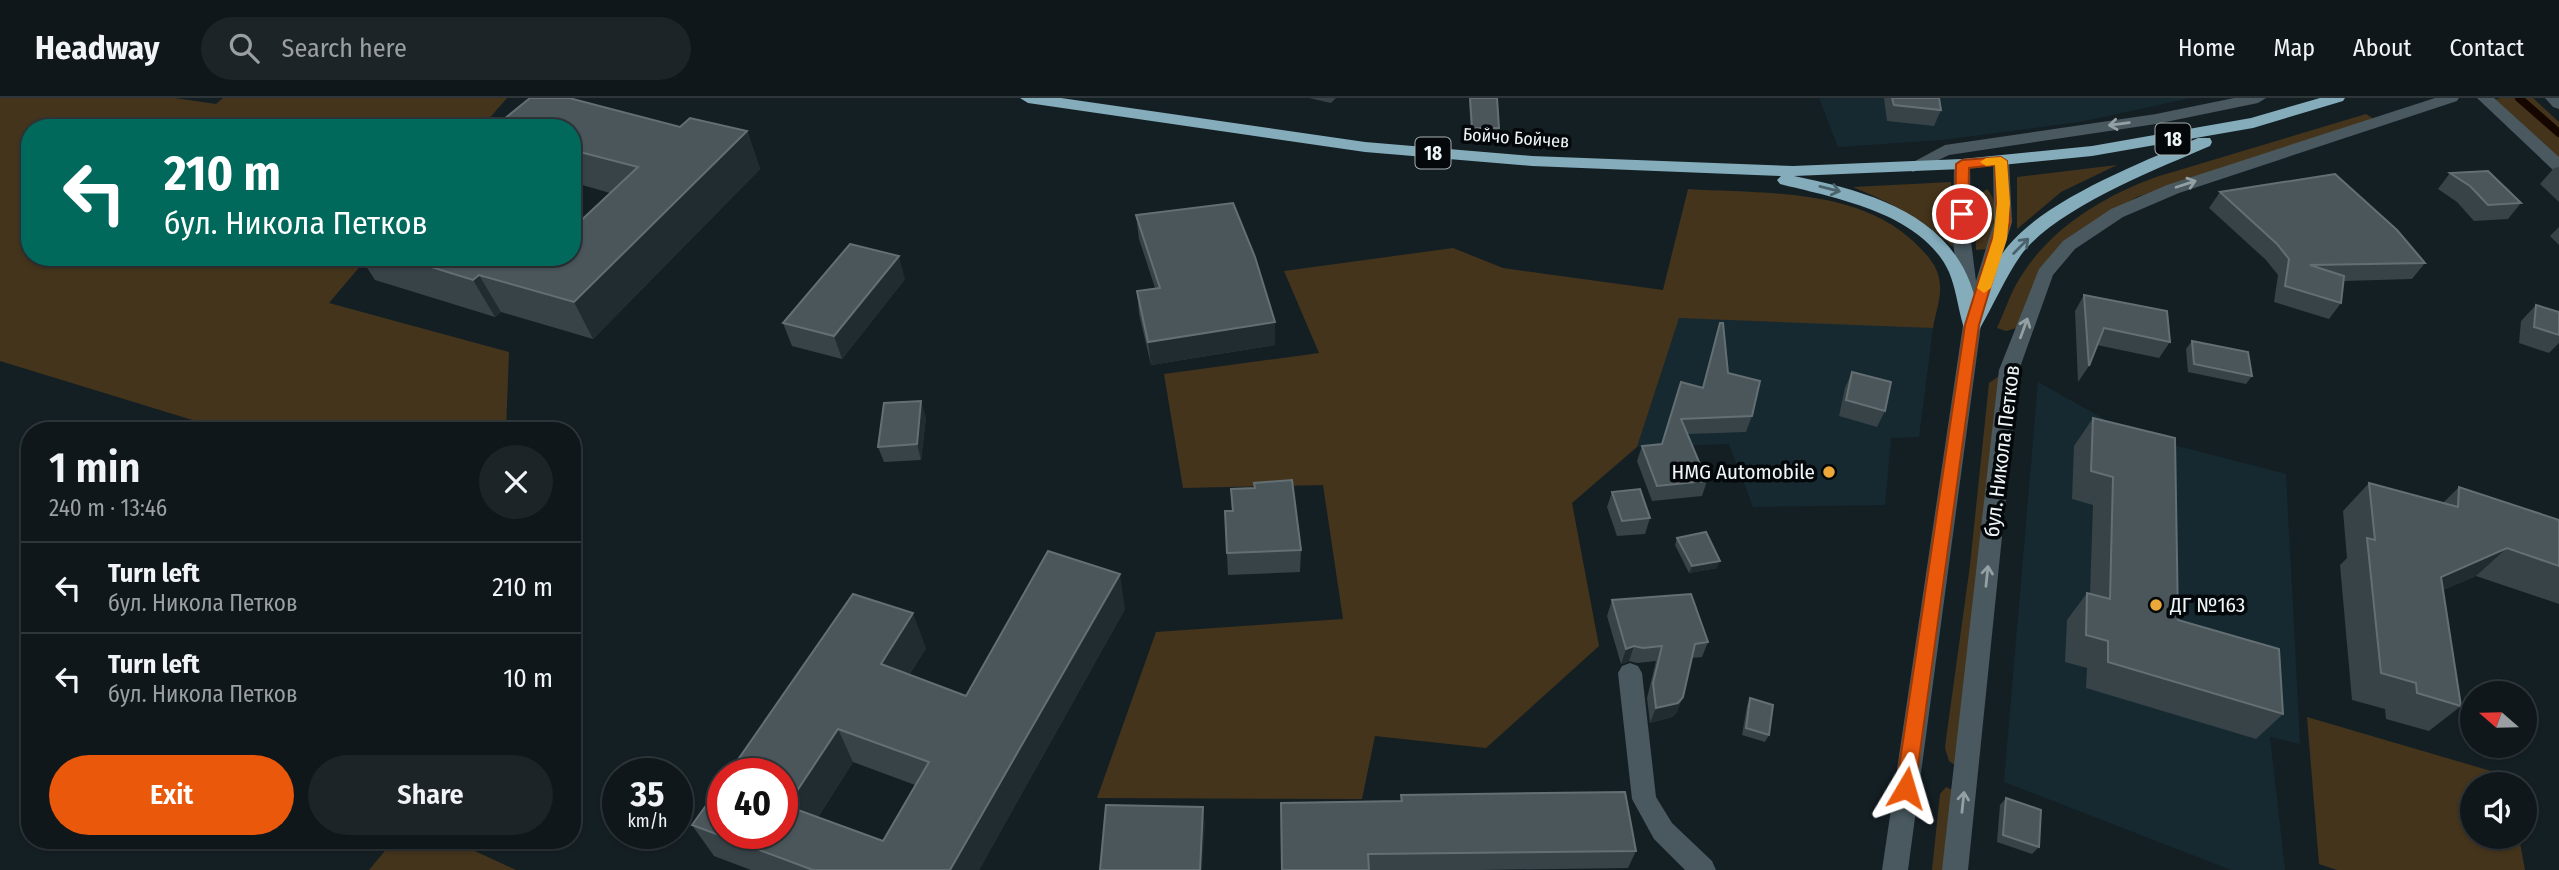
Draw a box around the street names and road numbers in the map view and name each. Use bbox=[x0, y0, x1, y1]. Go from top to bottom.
street label: Бойчо Бойчев bbox=[1462, 123, 1570, 153]
road number: 18 bbox=[2156, 123, 2190, 154]
road number: 18 bbox=[1416, 138, 1450, 168]
street label: бул. Никола Петков bbox=[1979, 364, 2025, 538]

